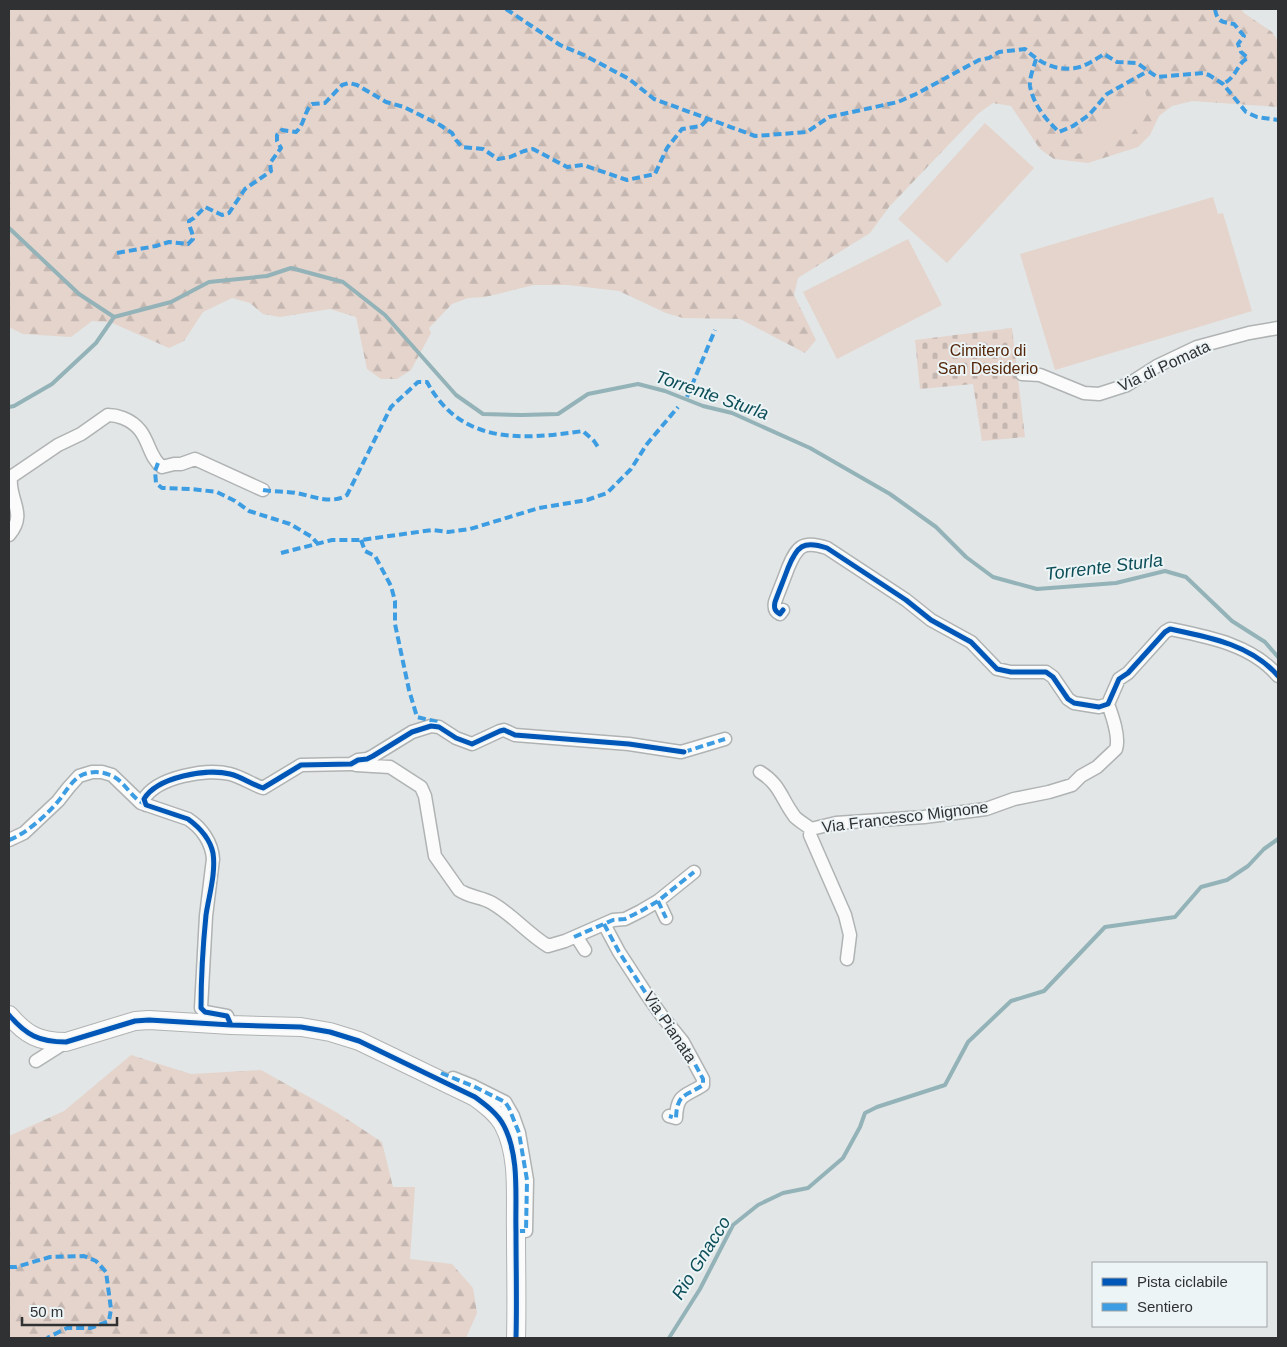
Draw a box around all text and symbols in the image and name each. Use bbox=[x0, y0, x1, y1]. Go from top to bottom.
street label: Via di Pomata bbox=[1115, 337, 1213, 395]
park label: Cimitero di San Desiderio bbox=[938, 342, 1038, 377]
water label: Torrente Sturla bbox=[653, 366, 771, 424]
water label: Torrente Sturla bbox=[1044, 550, 1164, 584]
street label: Via Francesco Mignone bbox=[821, 798, 989, 836]
street label: Via Pianata bbox=[640, 988, 700, 1066]
water label: Rio Gnacco bbox=[668, 1213, 734, 1303]
legend bbox=[1092, 1262, 1267, 1327]
text: Pista ciclabile bbox=[1137, 1273, 1228, 1290]
scale bar bbox=[22, 1294, 118, 1326]
text: Sentiero bbox=[1137, 1298, 1193, 1315]
text: 50 m bbox=[30, 1303, 63, 1320]

